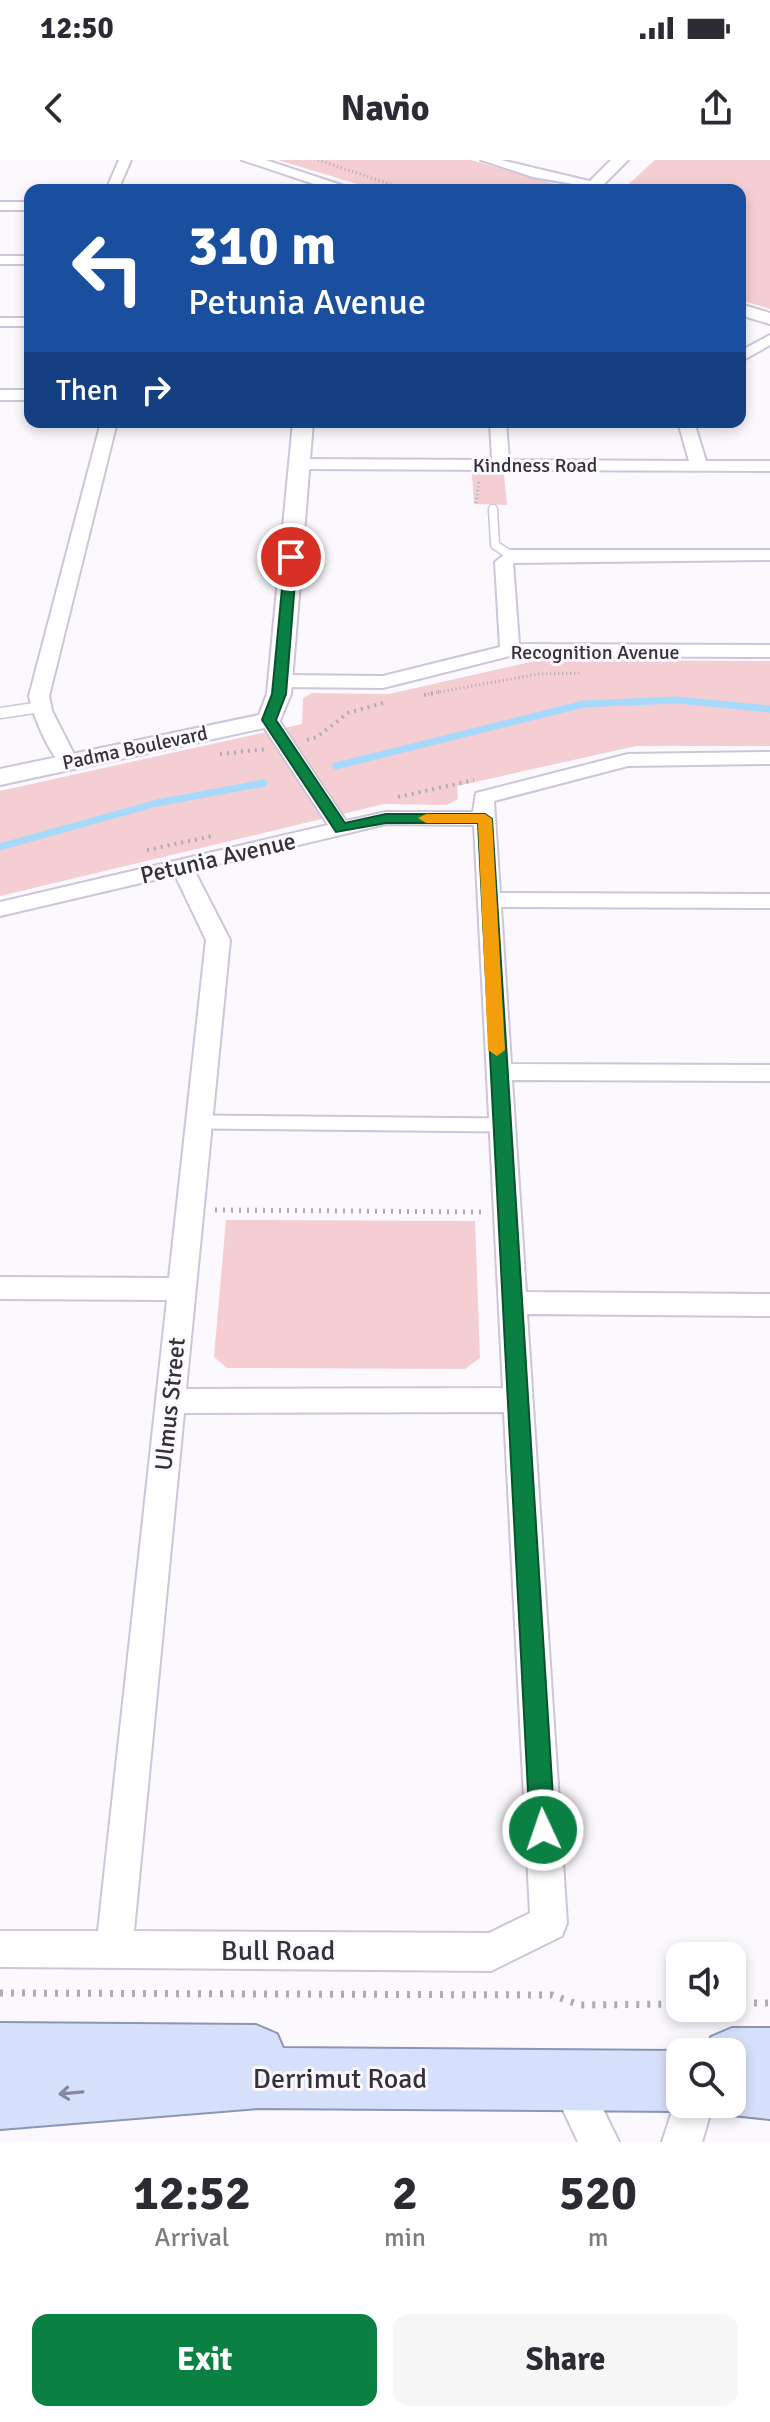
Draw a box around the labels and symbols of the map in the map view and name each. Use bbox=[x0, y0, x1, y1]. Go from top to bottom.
street label: Kindness Road bbox=[473, 453, 597, 478]
pin bbox=[257, 523, 325, 591]
street label: Recognition Avenue bbox=[510, 640, 680, 665]
street label: Padma Boulevard bbox=[60, 720, 210, 776]
street label: Petunia Avenue bbox=[137, 826, 299, 890]
street label: Ulmus Street bbox=[148, 1336, 192, 1472]
position arrow bbox=[501, 1788, 585, 1872]
street label: Bull Road bbox=[221, 1934, 335, 1968]
street label: Derrimut Road bbox=[253, 2062, 427, 2096]
one-way arrow bbox=[58, 2086, 85, 2101]

